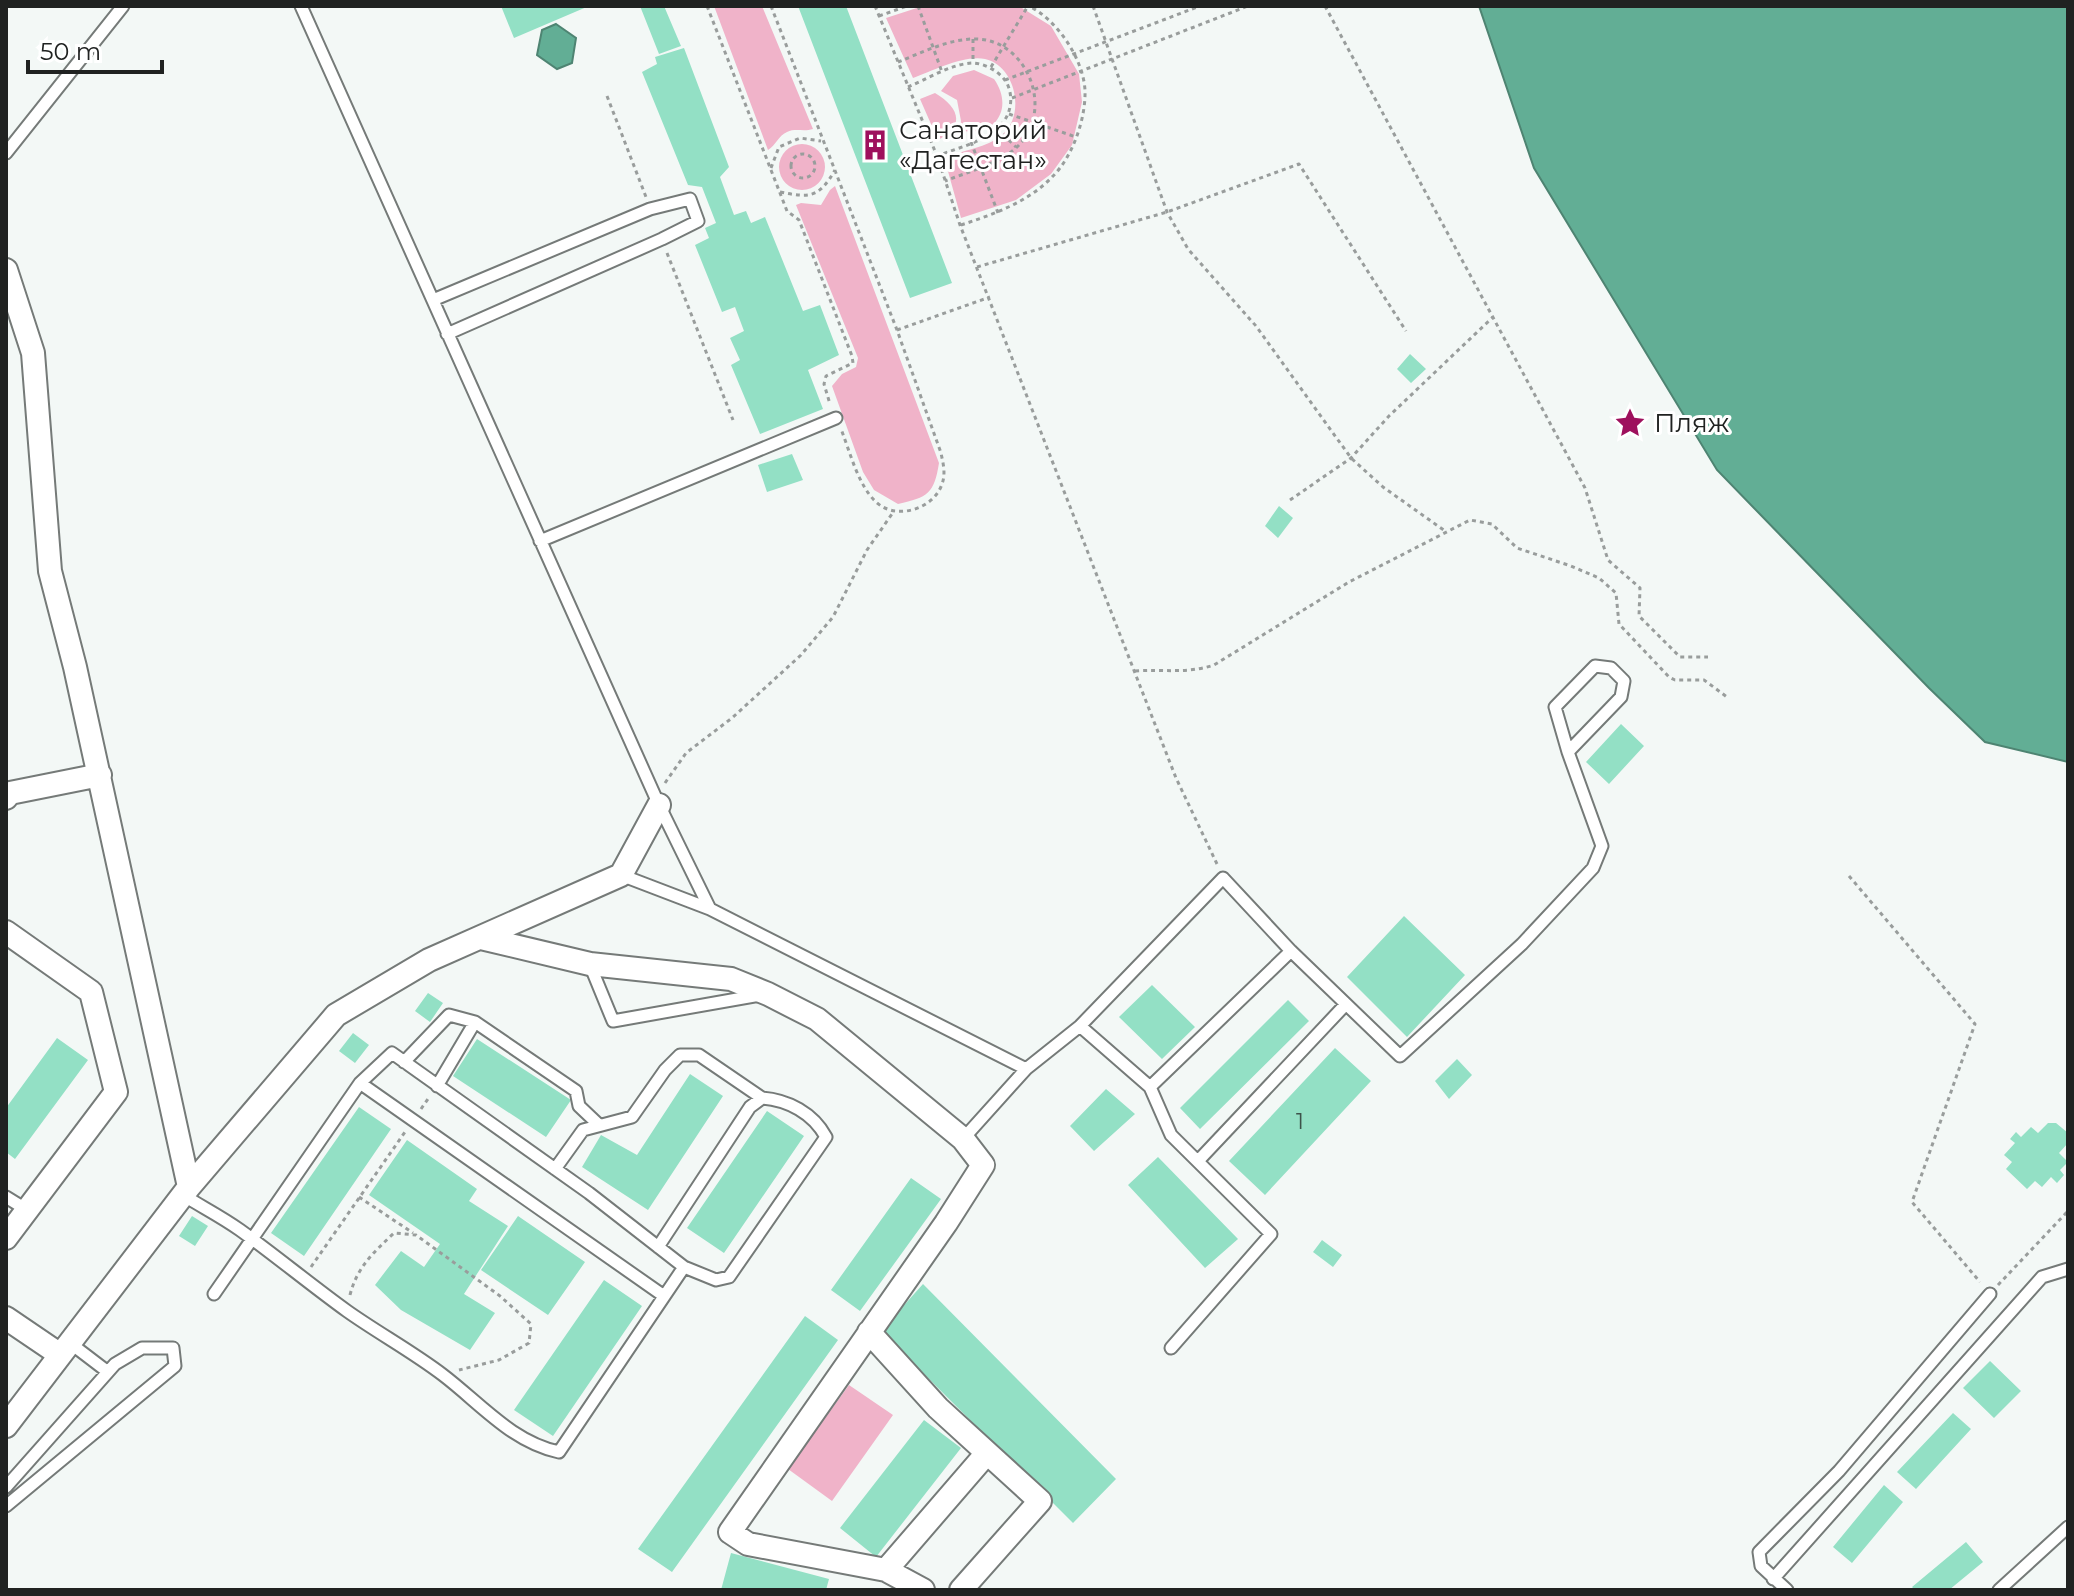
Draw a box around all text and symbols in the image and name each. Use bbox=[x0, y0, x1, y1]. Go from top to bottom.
scale bar bbox=[28, 24, 162, 74]
text: 50 m bbox=[40, 37, 101, 66]
place label: Санаторий «Дагестан» bbox=[899, 114, 1047, 176]
building icon: Санаторий «Дагестан» bbox=[858, 128, 892, 162]
place icon: Пляж bbox=[1613, 406, 1647, 440]
place label: Пляж bbox=[1654, 407, 1730, 439]
house number: 1 bbox=[1296, 1108, 1304, 1135]

